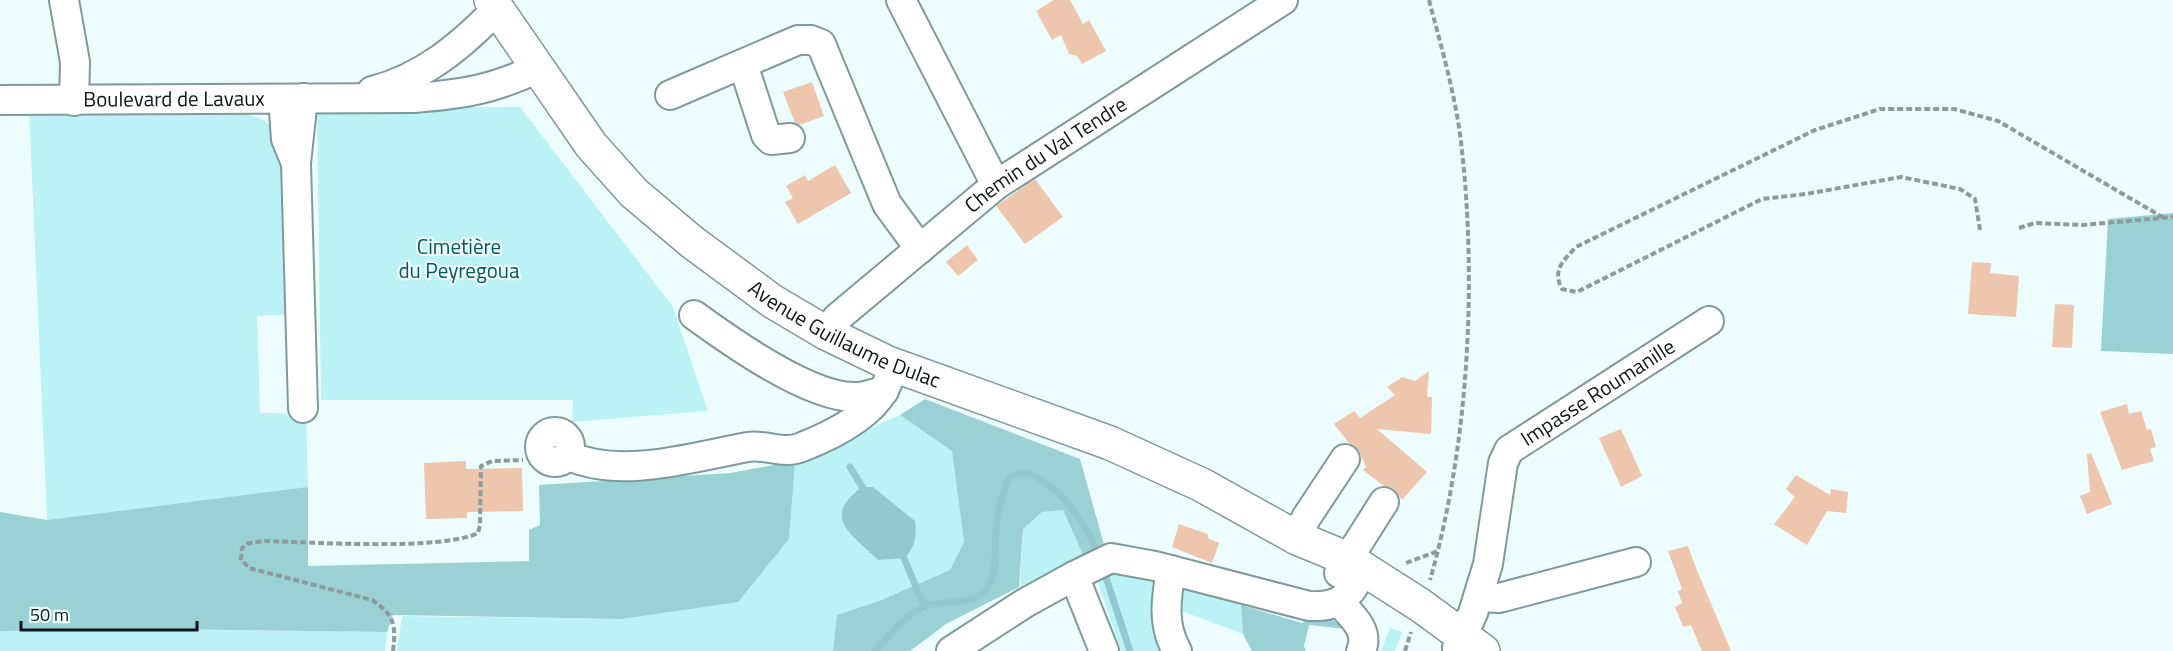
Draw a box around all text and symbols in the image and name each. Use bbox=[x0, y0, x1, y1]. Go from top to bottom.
street label: Boulevard de Lavaux bbox=[83, 82, 265, 115]
street label: Chemin du Val Tendre bbox=[957, 88, 1133, 220]
park label: Cimetière du Peyregoua bbox=[398, 230, 520, 286]
street label: Avenue Guillaume Dulac bbox=[742, 272, 945, 396]
street label: Impasse Roumanille bbox=[1514, 330, 1681, 454]
scale bar bbox=[21, 594, 196, 632]
text: 50 m bbox=[30, 601, 69, 628]

